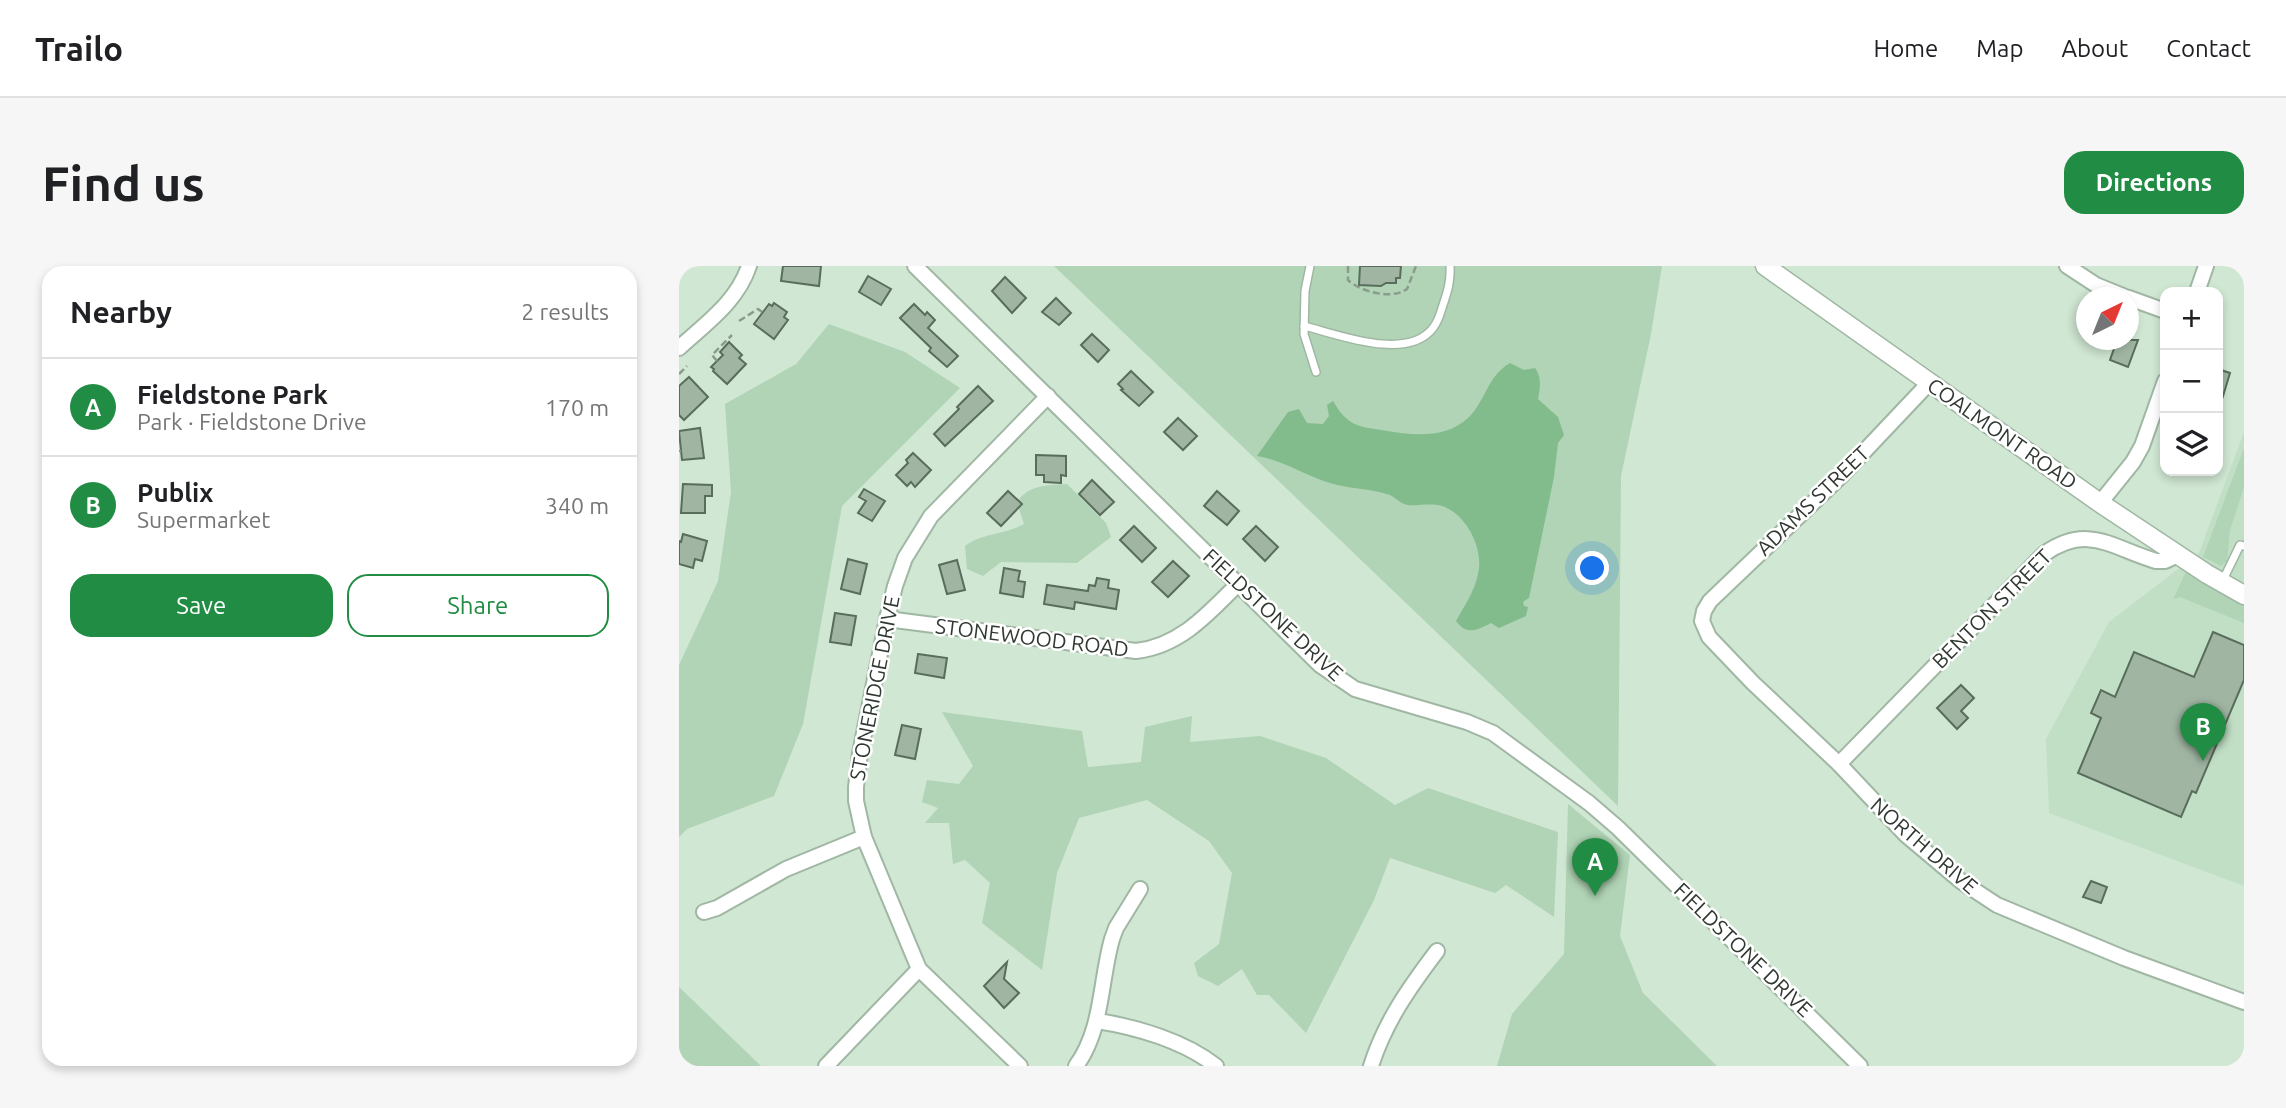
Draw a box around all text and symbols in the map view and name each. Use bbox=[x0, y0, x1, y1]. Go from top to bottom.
text: Trailo bbox=[35, 30, 123, 67]
text: Home bbox=[1873, 35, 1938, 62]
text: Map bbox=[1976, 35, 2023, 62]
text: About bbox=[2061, 35, 2128, 62]
text: Contact bbox=[2166, 35, 2251, 62]
button: Directions bbox=[2064, 151, 2244, 214]
text: Find us bbox=[42, 155, 205, 210]
north arrow bbox=[2076, 287, 2139, 350]
map controls bbox=[2160, 287, 2223, 476]
button: + bbox=[2160, 287, 2223, 350]
text: Nearby bbox=[70, 295, 172, 329]
text: 2 results bbox=[521, 299, 609, 324]
button: − bbox=[2160, 350, 2223, 413]
street label: COALMONT ROAD bbox=[1923, 373, 2082, 494]
text: Fieldstone Park bbox=[137, 380, 328, 409]
text: A bbox=[85, 395, 101, 420]
text: 170 m bbox=[545, 395, 609, 420]
text: Park · Fieldstone Drive bbox=[137, 409, 367, 434]
button: layers bbox=[2160, 413, 2223, 476]
street label: ADAMS STREET bbox=[1751, 440, 1874, 560]
text: Publix bbox=[137, 478, 213, 507]
text: B bbox=[85, 493, 101, 518]
text: 340 m bbox=[545, 493, 609, 518]
text: Supermarket bbox=[137, 507, 270, 532]
street label: FIELDSTONE DRIVE bbox=[1199, 543, 1349, 685]
street label: BENTON STREET bbox=[1927, 544, 2056, 673]
your location bbox=[1575, 551, 1609, 585]
button: Save bbox=[70, 574, 333, 637]
button: Share bbox=[347, 574, 609, 637]
street label: STONERIDGE DRIVE bbox=[844, 593, 904, 782]
street label: STONEWOOD ROAD bbox=[934, 613, 1130, 661]
pin: B bbox=[2180, 703, 2226, 761]
street label: NORTH DRIVE bbox=[1866, 792, 1983, 898]
pin: A bbox=[1572, 838, 1618, 896]
street label: FIELDSTONE DRIVE bbox=[1670, 877, 1818, 1021]

